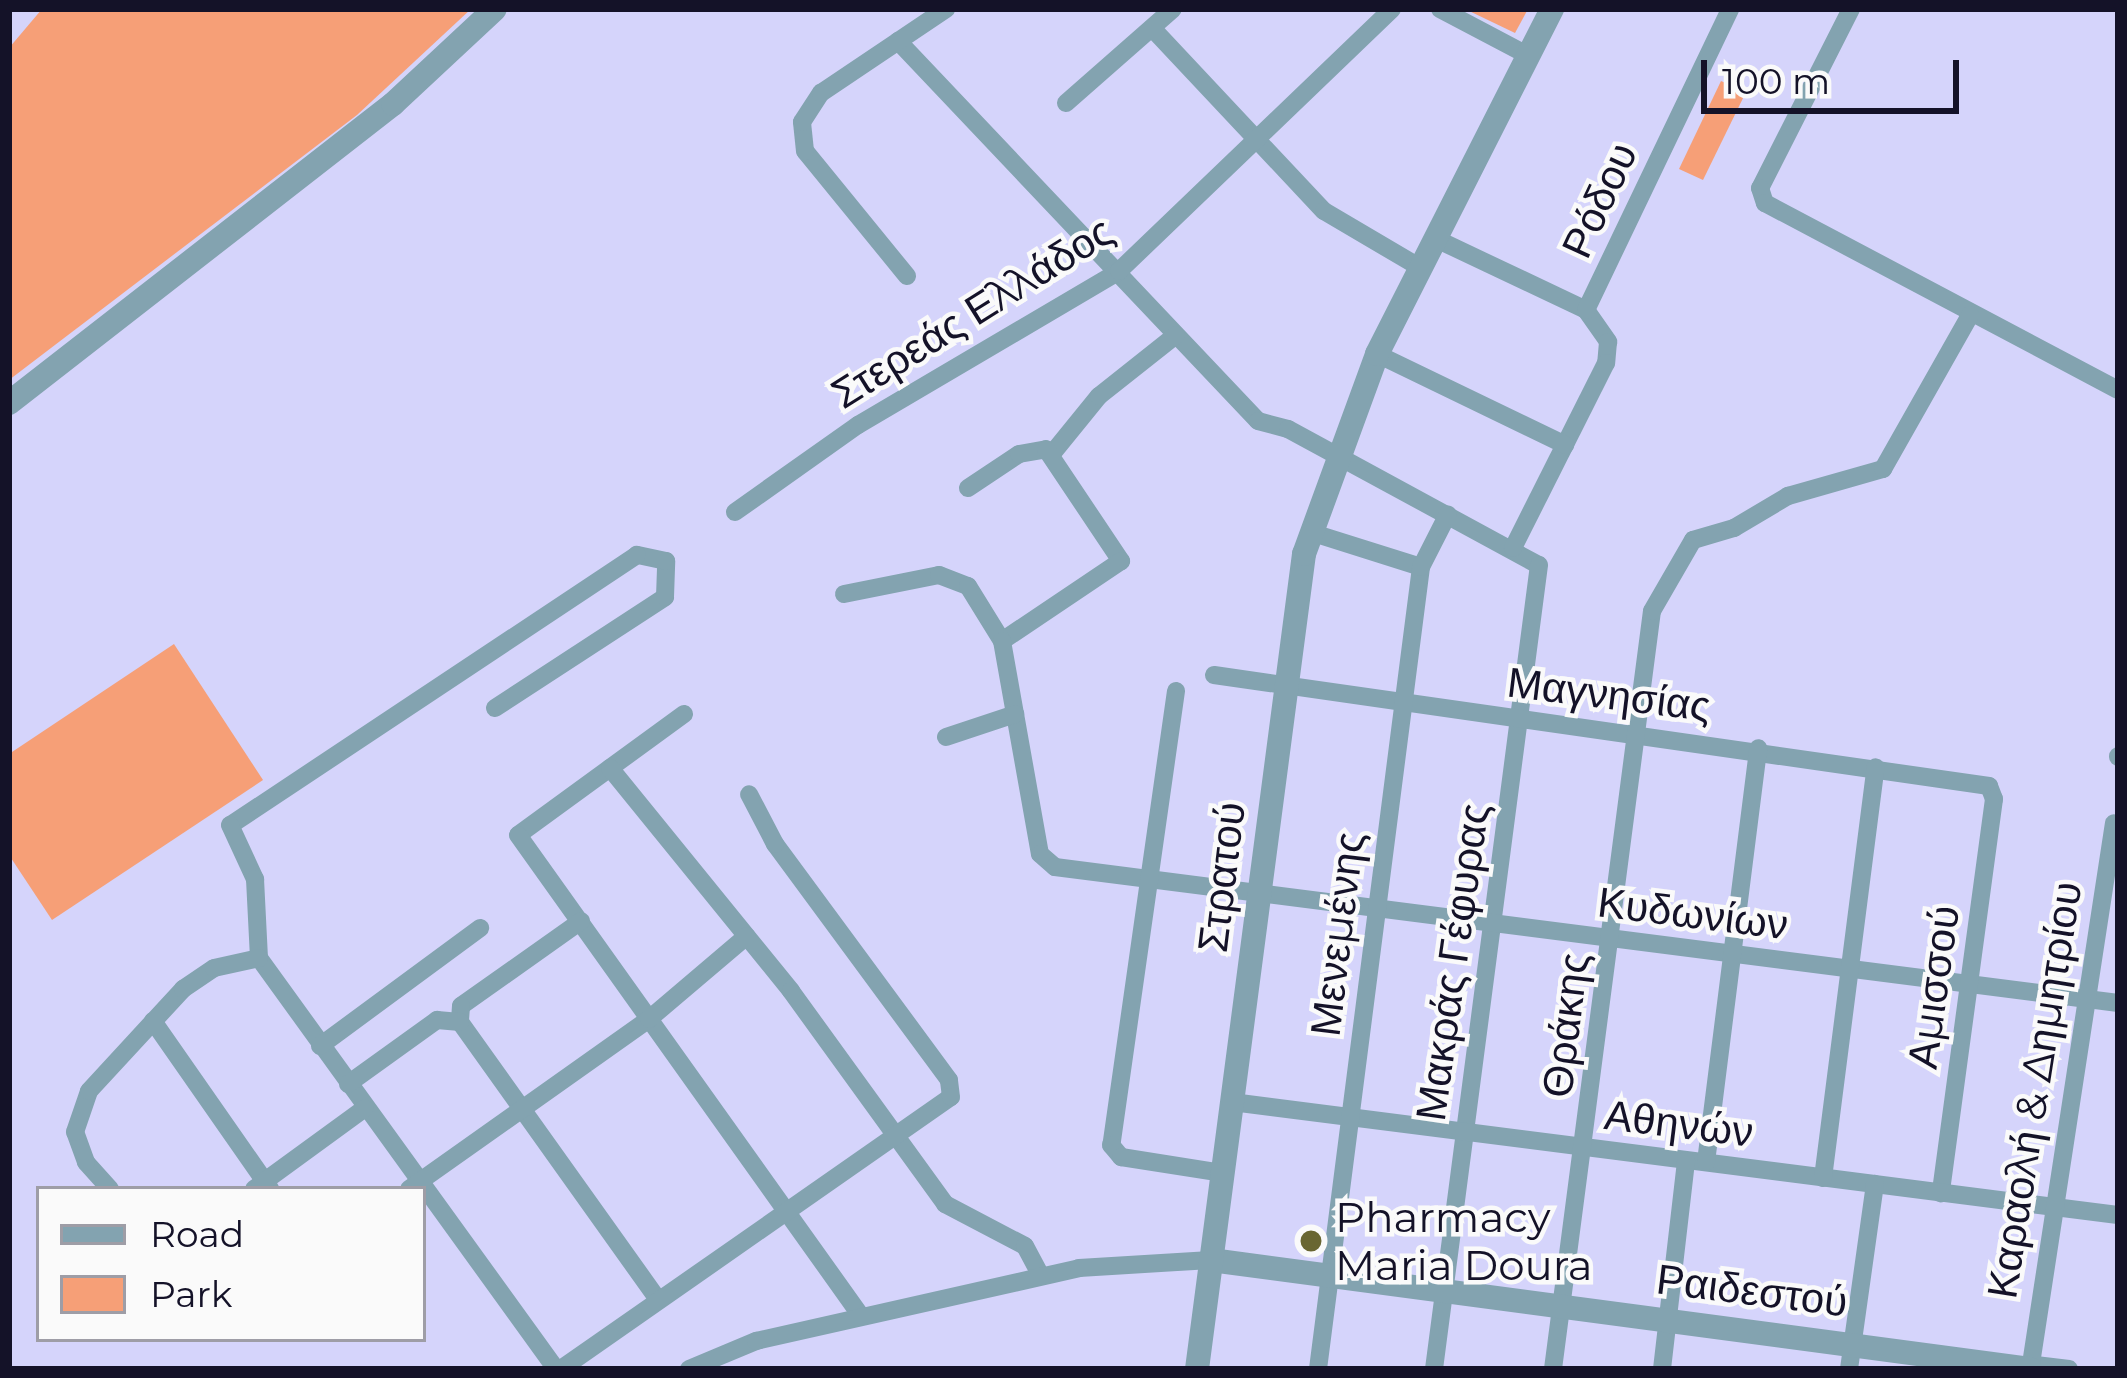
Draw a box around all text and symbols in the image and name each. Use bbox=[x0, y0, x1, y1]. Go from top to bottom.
scale bar bbox=[1707, 36, 1965, 110]
text: 100 m bbox=[1722, 59, 1830, 103]
street label: Ρόδου bbox=[1551, 134, 1647, 266]
street label: Στερεάς Ελλάδος bbox=[822, 205, 1122, 419]
street label: Μαγνησίας bbox=[1504, 657, 1714, 731]
street label: Στρατού bbox=[1187, 799, 1255, 955]
street label: Μακράς Γέφυρας bbox=[1405, 800, 1499, 1124]
street label: Μενεμένης bbox=[1299, 829, 1375, 1039]
street label: Κυδωνίων bbox=[1595, 876, 1791, 950]
street label: Καραολή & Δημητρίου bbox=[1976, 878, 2092, 1302]
street label: Αμισσού bbox=[1897, 902, 1969, 1072]
street label: Θράκης bbox=[1531, 950, 1599, 1100]
street label: Αθηνών bbox=[1602, 1089, 1756, 1157]
legend bbox=[36, 1186, 426, 1342]
place label: Pharmacy Maria Doura bbox=[1335, 1192, 1593, 1290]
text: Road bbox=[150, 1212, 244, 1256]
marker: Pharmacy Maria Doura bbox=[1298, 1228, 1324, 1254]
street label: Ραιδεστού bbox=[1654, 1253, 1850, 1327]
text: Park bbox=[150, 1272, 232, 1316]

